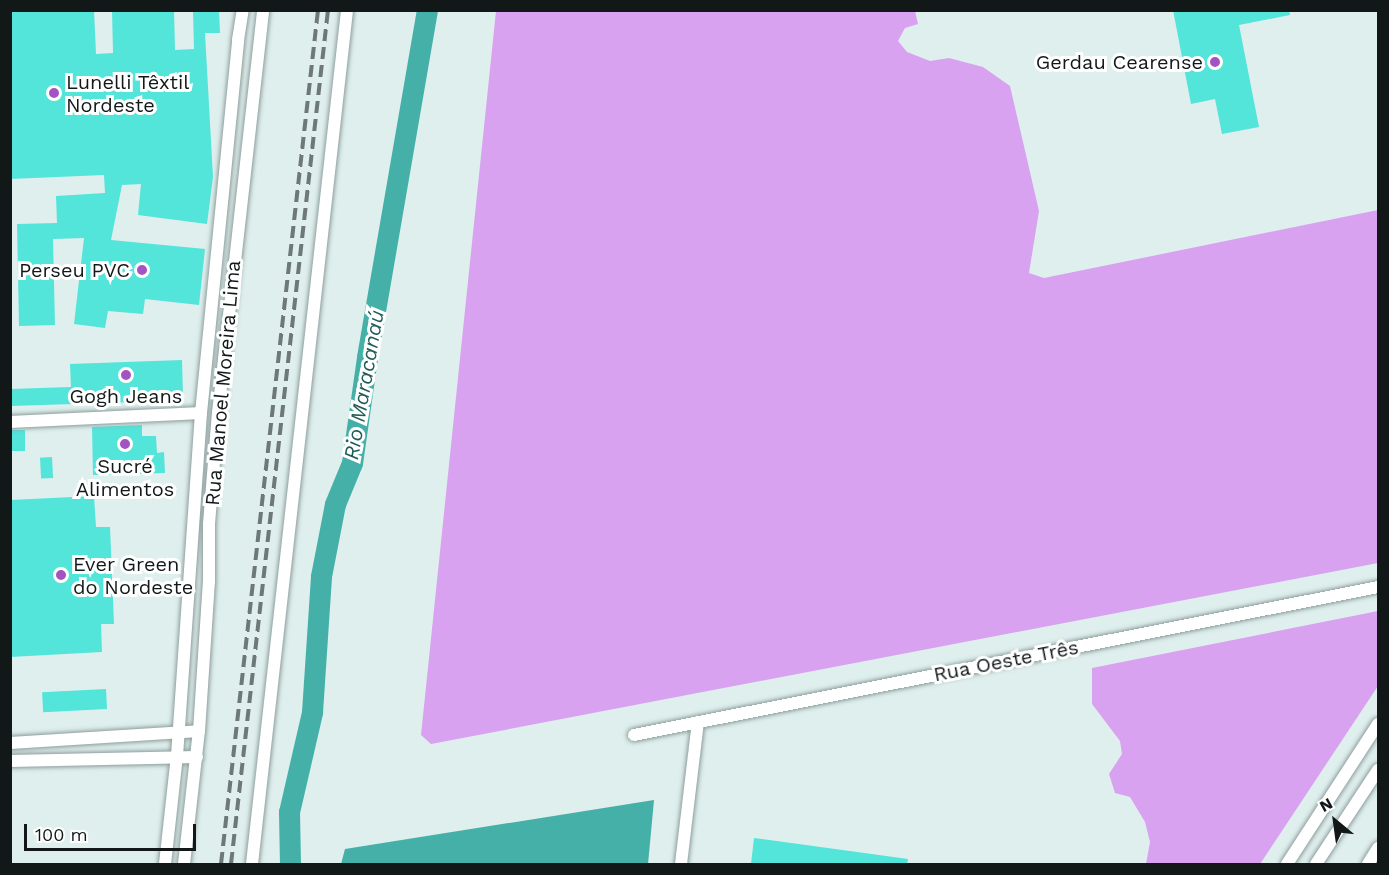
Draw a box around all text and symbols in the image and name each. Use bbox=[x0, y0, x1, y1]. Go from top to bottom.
place label: Gerdau Cearense bbox=[1036, 50, 1203, 74]
marker: Gerdau Cearense bbox=[1208, 55, 1222, 69]
place label: Lunelli Têxtil Nordeste bbox=[66, 70, 190, 117]
marker: Lunelli Têxtil Nordeste bbox=[47, 86, 61, 100]
place label: Perseu PVC bbox=[19, 258, 130, 282]
street label: Rua Manoel Moreira Lima bbox=[200, 258, 246, 508]
marker: Perseu PVC bbox=[135, 263, 149, 277]
water label: Rio Maracanaú bbox=[338, 308, 390, 462]
marker: Gogh Jeans bbox=[119, 368, 133, 382]
place label: Gogh Jeans bbox=[69, 384, 183, 408]
marker: Sucré Alimentos bbox=[118, 437, 132, 451]
place label: Sucré Alimentos bbox=[76, 454, 174, 501]
place label: Ever Green do Nordeste bbox=[73, 552, 193, 599]
marker: Ever Green do Nordeste bbox=[54, 568, 68, 582]
street label: Rua Oeste Três bbox=[931, 635, 1081, 687]
north arrow bbox=[1305, 791, 1365, 851]
text: N bbox=[1316, 794, 1336, 816]
scale bar bbox=[27, 812, 200, 850]
text: 100 m bbox=[35, 824, 88, 845]

